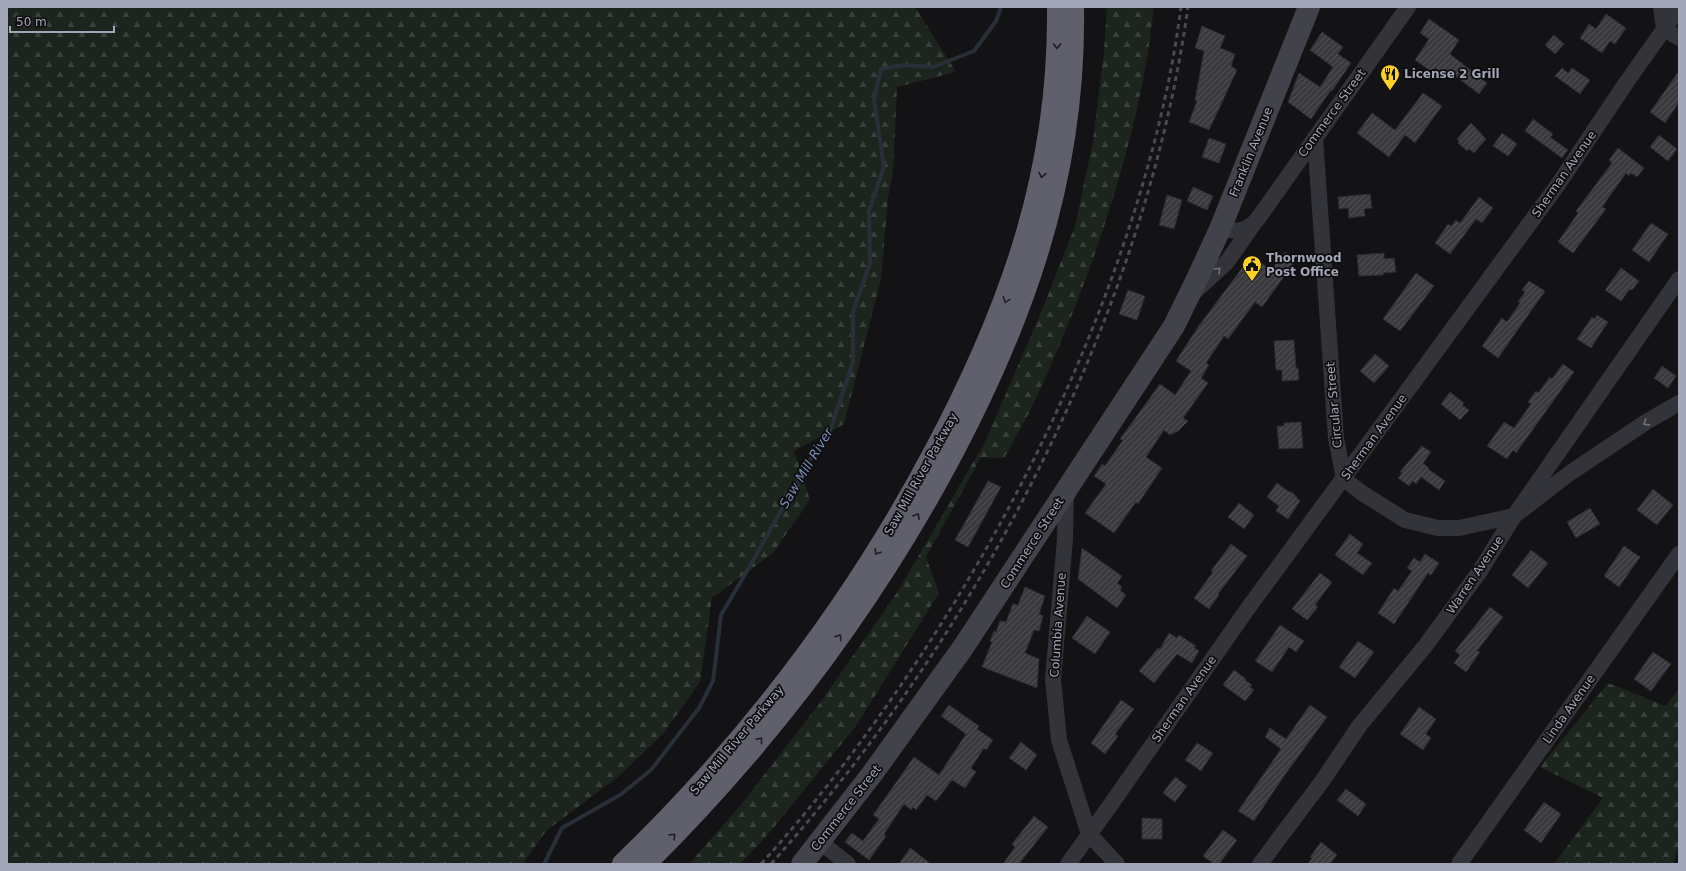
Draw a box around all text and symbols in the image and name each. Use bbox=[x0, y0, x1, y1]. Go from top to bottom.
scale bar bbox=[10, 8, 114, 34]
text: 50 m bbox=[16, 15, 47, 29]
one-way arrow bbox=[1053, 43, 1061, 49]
restaurant icon: License 2 Grill bbox=[1379, 63, 1401, 91]
street label: Commerce Street bbox=[1295, 66, 1369, 160]
place label: License 2 Grill bbox=[1404, 67, 1500, 81]
street label: Franklin Avenue bbox=[1227, 105, 1275, 199]
street label: Sherman Avenue bbox=[1529, 128, 1599, 220]
one-way arrow bbox=[1038, 172, 1046, 178]
place label: Thornwood Post Office bbox=[1266, 251, 1342, 279]
public building icon: Thornwood Post Office bbox=[1241, 254, 1263, 282]
one-way arrow bbox=[1213, 267, 1221, 275]
one-way arrow bbox=[1002, 296, 1010, 303]
street label: Circular Street bbox=[1323, 361, 1345, 449]
street label: Sherman Avenue bbox=[1338, 391, 1410, 483]
street label: Saw Mill River Parkway bbox=[881, 410, 961, 538]
one-way arrow bbox=[1643, 418, 1650, 425]
water label: Saw Mill River bbox=[776, 424, 837, 511]
street label: Commerce Street bbox=[997, 495, 1067, 591]
one-way arrow bbox=[913, 513, 920, 520]
street label: Warren Avenue bbox=[1444, 533, 1506, 617]
one-way arrow bbox=[874, 548, 882, 555]
street label: Columbia Avenue bbox=[1047, 572, 1069, 678]
one-way arrow bbox=[834, 634, 842, 641]
street label: Sherman Avenue bbox=[1149, 653, 1219, 745]
street label: Linda Avenue bbox=[1540, 672, 1598, 746]
street label: Saw Mill River Parkway bbox=[687, 683, 787, 797]
one-way arrow bbox=[755, 737, 762, 744]
street label: Commerce Street bbox=[808, 762, 884, 854]
one-way arrow bbox=[668, 833, 676, 841]

